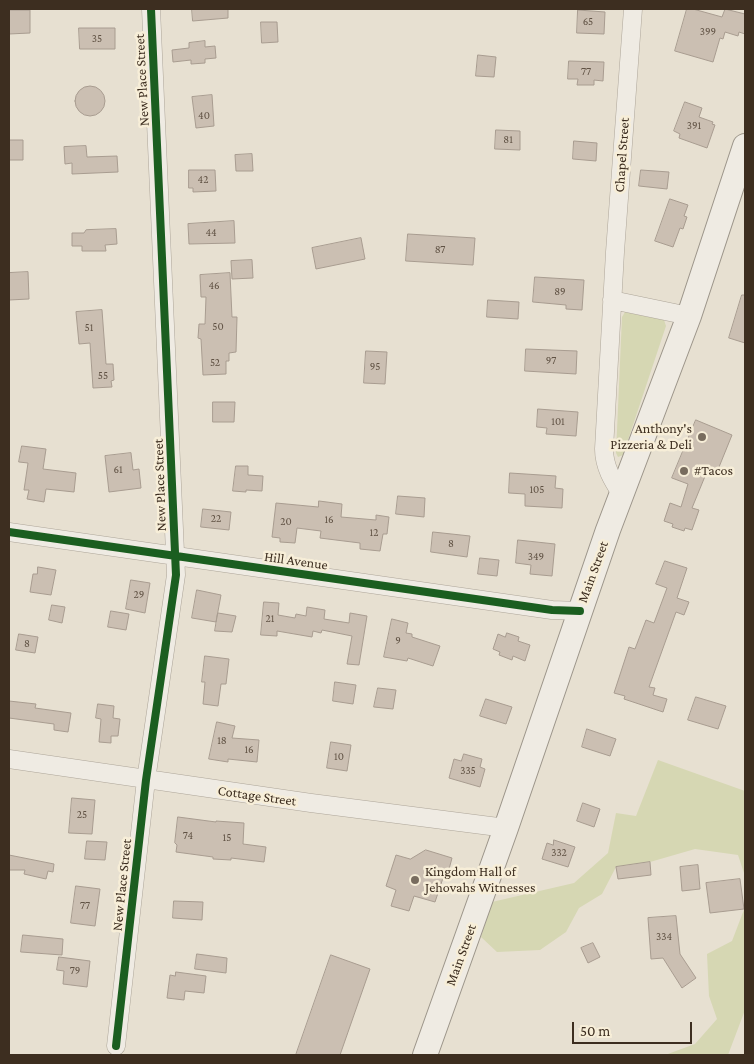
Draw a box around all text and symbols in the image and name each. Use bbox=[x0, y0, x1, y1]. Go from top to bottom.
house number: 65 bbox=[583, 15, 593, 29]
house number: 399 bbox=[700, 25, 716, 39]
house number: 35 bbox=[92, 32, 102, 46]
street label: New Place Street bbox=[131, 33, 153, 127]
house number: 77 bbox=[581, 65, 591, 79]
house number: 40 bbox=[198, 109, 210, 123]
street label: Chapel Street bbox=[611, 117, 633, 193]
house number: 391 bbox=[687, 119, 701, 133]
house number: 81 bbox=[503, 133, 513, 147]
house number: 42 bbox=[198, 173, 208, 187]
house number: 44 bbox=[205, 226, 217, 240]
house number: 87 bbox=[435, 243, 445, 257]
house number: 46 bbox=[208, 279, 220, 293]
house number: 89 bbox=[554, 285, 566, 299]
house number: 50 bbox=[212, 320, 224, 334]
house number: 51 bbox=[85, 321, 93, 335]
house number: 97 bbox=[546, 354, 556, 368]
house number: 52 bbox=[210, 356, 220, 370]
house number: 95 bbox=[370, 360, 380, 374]
house number: 55 bbox=[98, 369, 108, 383]
house number: 101 bbox=[551, 415, 565, 429]
place label: Anthony's Pizzeria & Deli bbox=[610, 421, 692, 454]
marker: Anthony's Pizzeria & Deli bbox=[696, 431, 708, 443]
street label: New Place Street bbox=[150, 438, 170, 532]
house number: 61 bbox=[113, 463, 123, 477]
place label: #Tacos bbox=[694, 463, 733, 479]
marker: #Tacos bbox=[678, 465, 690, 477]
house number: 105 bbox=[529, 483, 545, 497]
house number: 22 bbox=[211, 512, 221, 526]
house number: 16 bbox=[324, 513, 334, 527]
house number: 20 bbox=[280, 515, 292, 529]
house number: 12 bbox=[370, 526, 378, 540]
house number: 8 bbox=[448, 537, 454, 551]
street label: Main Street bbox=[574, 539, 612, 605]
street label: Hill Avenue bbox=[263, 548, 329, 574]
house number: 349 bbox=[528, 550, 544, 564]
house number: 29 bbox=[134, 588, 144, 602]
house number: 21 bbox=[266, 612, 274, 626]
house number: 9 bbox=[395, 634, 401, 648]
house number: 8 bbox=[24, 637, 30, 651]
house number: 18 bbox=[217, 734, 227, 748]
house number: 16 bbox=[244, 743, 254, 757]
house number: 10 bbox=[334, 750, 344, 764]
house number: 335 bbox=[460, 764, 476, 778]
street label: Cottage Street bbox=[217, 782, 297, 810]
house number: 25 bbox=[77, 808, 87, 822]
house number: 74 bbox=[183, 829, 193, 843]
house number: 15 bbox=[223, 831, 231, 845]
street label: New Place Street bbox=[109, 838, 135, 932]
house number: 332 bbox=[551, 846, 567, 860]
place label: Kingdom Hall of Jehovahs Witnesses bbox=[425, 864, 535, 896]
marker: Kingdom Hall of Jehovahs Witnesses bbox=[409, 874, 421, 886]
house number: 77 bbox=[80, 899, 90, 913]
street label: Main Street bbox=[442, 922, 480, 988]
house number: 334 bbox=[656, 930, 672, 944]
house number: 79 bbox=[70, 964, 80, 978]
scale bar bbox=[574, 1012, 694, 1044]
text: 50 m bbox=[580, 1023, 610, 1039]

